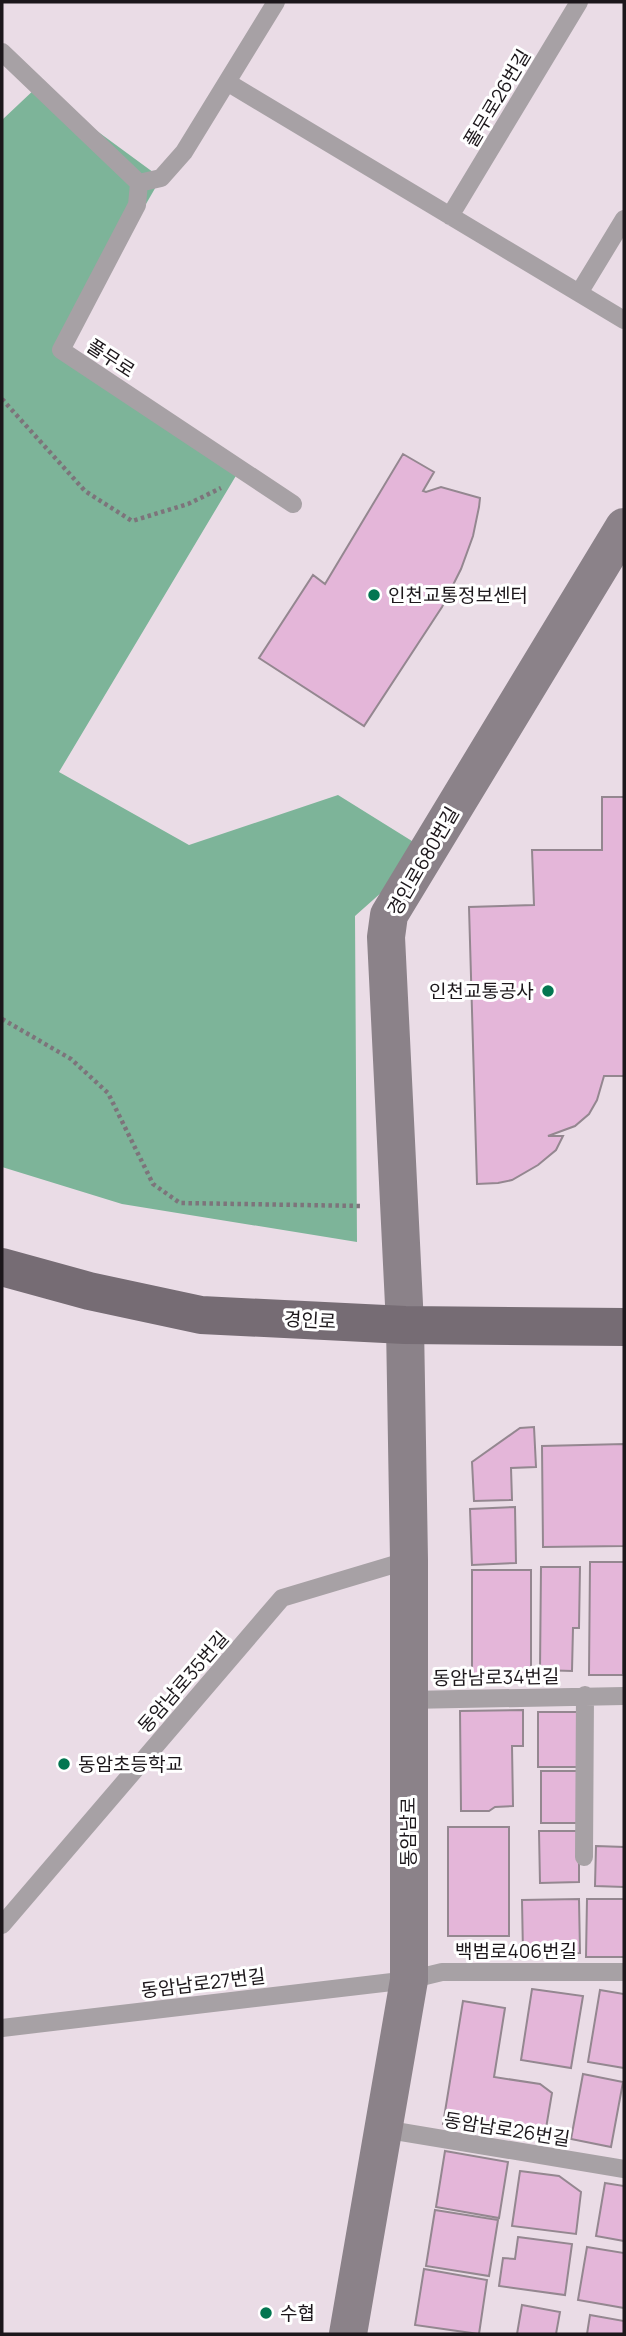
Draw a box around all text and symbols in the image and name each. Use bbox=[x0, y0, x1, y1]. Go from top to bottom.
street label: 풀무로26번길 bbox=[458, 44, 536, 152]
street label: 풀무로 bbox=[82, 333, 140, 383]
place label: 인천교통정보센터 bbox=[388, 582, 528, 608]
marker: 인천교통정보센터 bbox=[366, 587, 382, 603]
street label: 경인로680번길 bbox=[381, 802, 465, 920]
place label: 인천교통공사 bbox=[429, 978, 534, 1004]
marker: 인천교통공사 bbox=[540, 983, 556, 999]
street label: 경인로 bbox=[283, 1306, 337, 1334]
street label: 동암남로35번길 bbox=[132, 1626, 234, 1738]
street label: 동암남로34번길 bbox=[432, 1663, 560, 1691]
place label: 동암초등학교 bbox=[78, 1751, 183, 1777]
marker: 동암초등학교 bbox=[56, 1756, 72, 1772]
street label: 동암남로 bbox=[395, 1797, 421, 1867]
street label: 백범로406번길 bbox=[455, 1938, 577, 1964]
street label: 동암남로27번길 bbox=[139, 1962, 267, 2004]
street label: 동암남로26번길 bbox=[442, 2106, 572, 2152]
place label: 수협 bbox=[280, 2300, 315, 2326]
marker: 수협 bbox=[258, 2305, 274, 2321]

